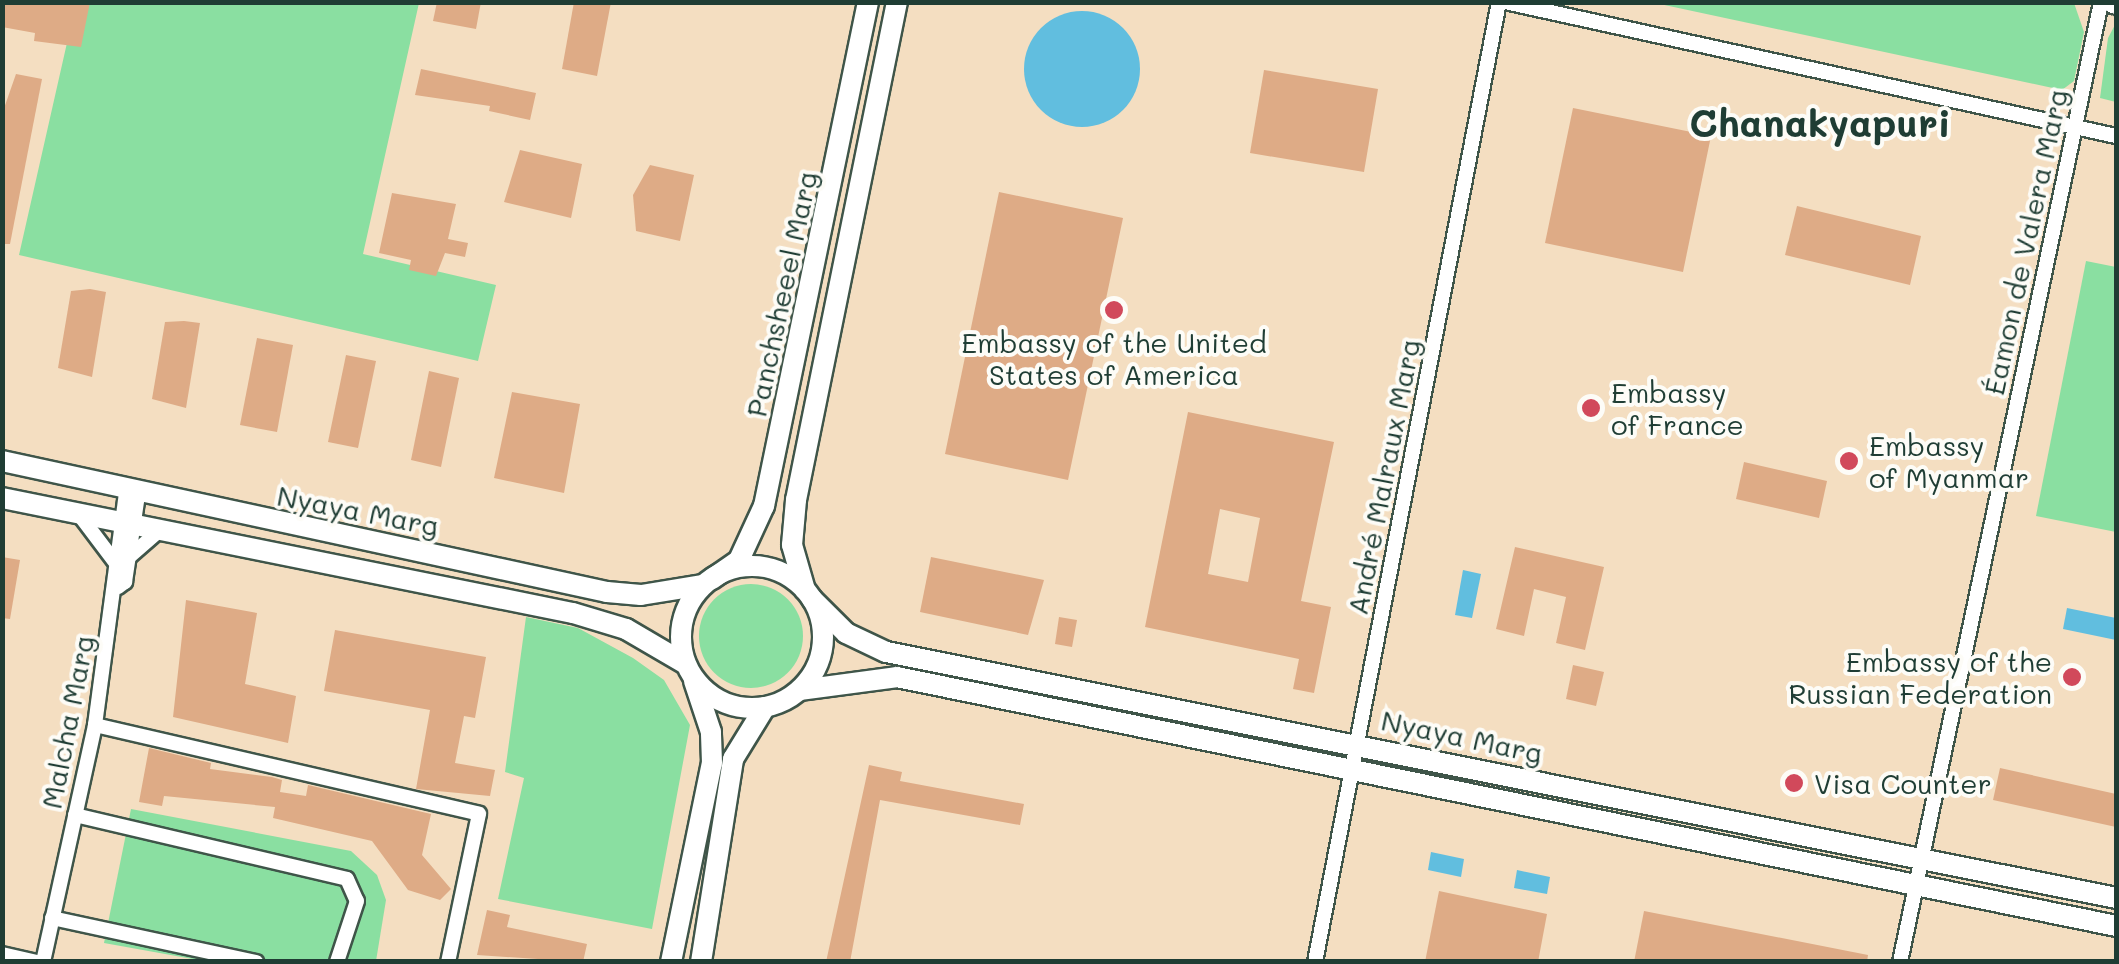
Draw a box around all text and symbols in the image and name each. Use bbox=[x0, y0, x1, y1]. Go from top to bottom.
street label: Éamon de Valera Marg bbox=[1976, 86, 2074, 398]
district label: Chanakyapuri bbox=[1689, 100, 1951, 146]
street label: Panchsheeel Marg bbox=[739, 168, 823, 420]
marker: Embassy of the United States of America bbox=[1103, 299, 1125, 321]
place label: Embassy of the United States of America bbox=[961, 325, 1267, 391]
street label: André Malraux Marg bbox=[1340, 336, 1426, 618]
place label: Embassy of France bbox=[1611, 375, 1744, 441]
marker: Embassy of France bbox=[1580, 397, 1602, 419]
place label: Embassy of Myanmar bbox=[1869, 428, 2029, 494]
marker: Embassy of Myanmar bbox=[1838, 450, 1860, 472]
street label: Nyaya Marg bbox=[274, 478, 442, 542]
street label: Malcha Marg bbox=[34, 633, 100, 811]
place label: Embassy of the Russian Federation bbox=[1788, 644, 2052, 710]
marker: Embassy of the Russian Federation bbox=[2061, 666, 2083, 688]
street label: Nyaya Marg bbox=[1378, 703, 1546, 769]
place label: Visa Counter bbox=[1814, 766, 1992, 800]
marker: Visa Counter bbox=[1783, 772, 1805, 794]

